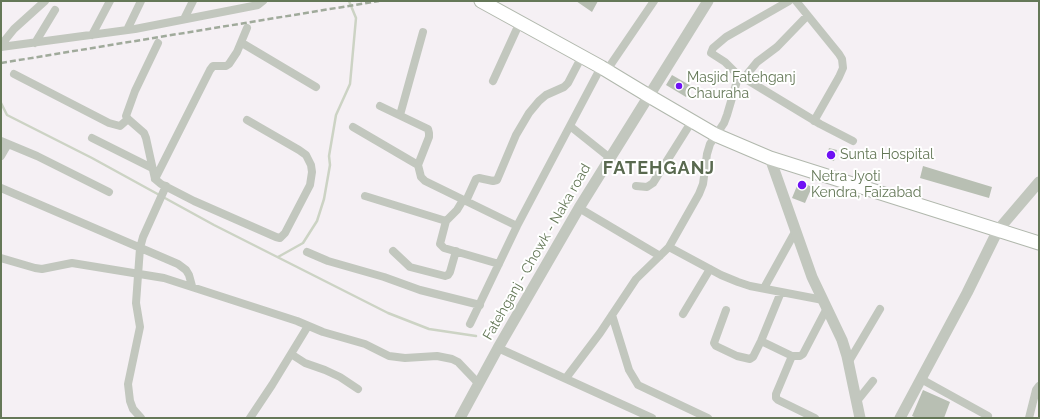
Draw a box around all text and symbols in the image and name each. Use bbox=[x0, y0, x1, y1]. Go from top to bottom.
place label: Masjid Fatehganj Chauraha bbox=[687, 70, 796, 102]
marker: Masjid Fatehganj Chauraha bbox=[674, 81, 684, 91]
place label: Sunta Hospital bbox=[840, 147, 934, 163]
marker: Sunta Hospital bbox=[825, 149, 837, 161]
district label: FATEHGANJ bbox=[603, 158, 715, 180]
street label: Fatehganj - Chowk - Naka road bbox=[480, 161, 594, 343]
place label: Netra Jyoti Kendra, Faizabad bbox=[811, 169, 921, 202]
marker: Netra Jyoti Kendra, Faizabad bbox=[796, 179, 808, 191]

